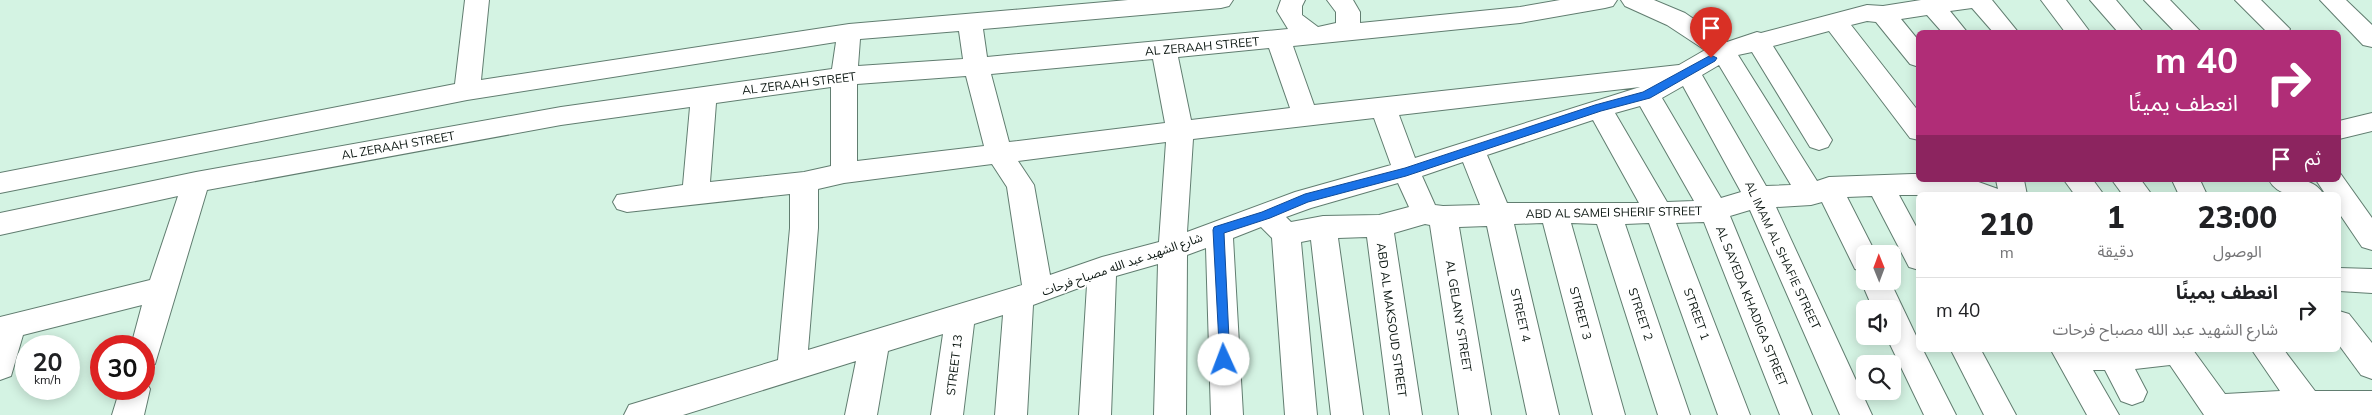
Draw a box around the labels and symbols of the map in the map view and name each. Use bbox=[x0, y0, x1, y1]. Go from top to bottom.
pin bbox=[1690, 7, 1732, 58]
street label: AL ZERAAH STREET bbox=[1144, 33, 1261, 58]
street label: AL ZERAAH STREET bbox=[741, 68, 858, 97]
street label: AL ZERAAH STREET bbox=[340, 128, 457, 162]
street label: AL IMAM AL SHAFIE STREET bbox=[1742, 178, 1824, 332]
street label: ABD AL SAMEI SHERIF STREET bbox=[1526, 203, 1703, 221]
street label: AL SAYEDA KHADIGA STREET bbox=[1713, 224, 1791, 389]
street label: شارع الشهيد عبد الله مصباح فرحات bbox=[1040, 229, 1205, 301]
street label: ABD AL MAKSOUD STREET bbox=[1374, 242, 1410, 399]
north arrow bbox=[1856, 245, 1901, 290]
street label: AL GELANY STREET bbox=[1443, 259, 1475, 374]
street label: STREET 3 bbox=[1567, 285, 1595, 341]
street label: STREET 2 bbox=[1625, 286, 1657, 342]
street label: STREET 1 bbox=[1681, 286, 1713, 342]
street label: STREET 4 bbox=[1508, 287, 1534, 343]
position arrow bbox=[1197, 333, 1249, 385]
street label: STREET 13 bbox=[943, 334, 965, 396]
speed limit sign: 30 bbox=[90, 335, 155, 400]

